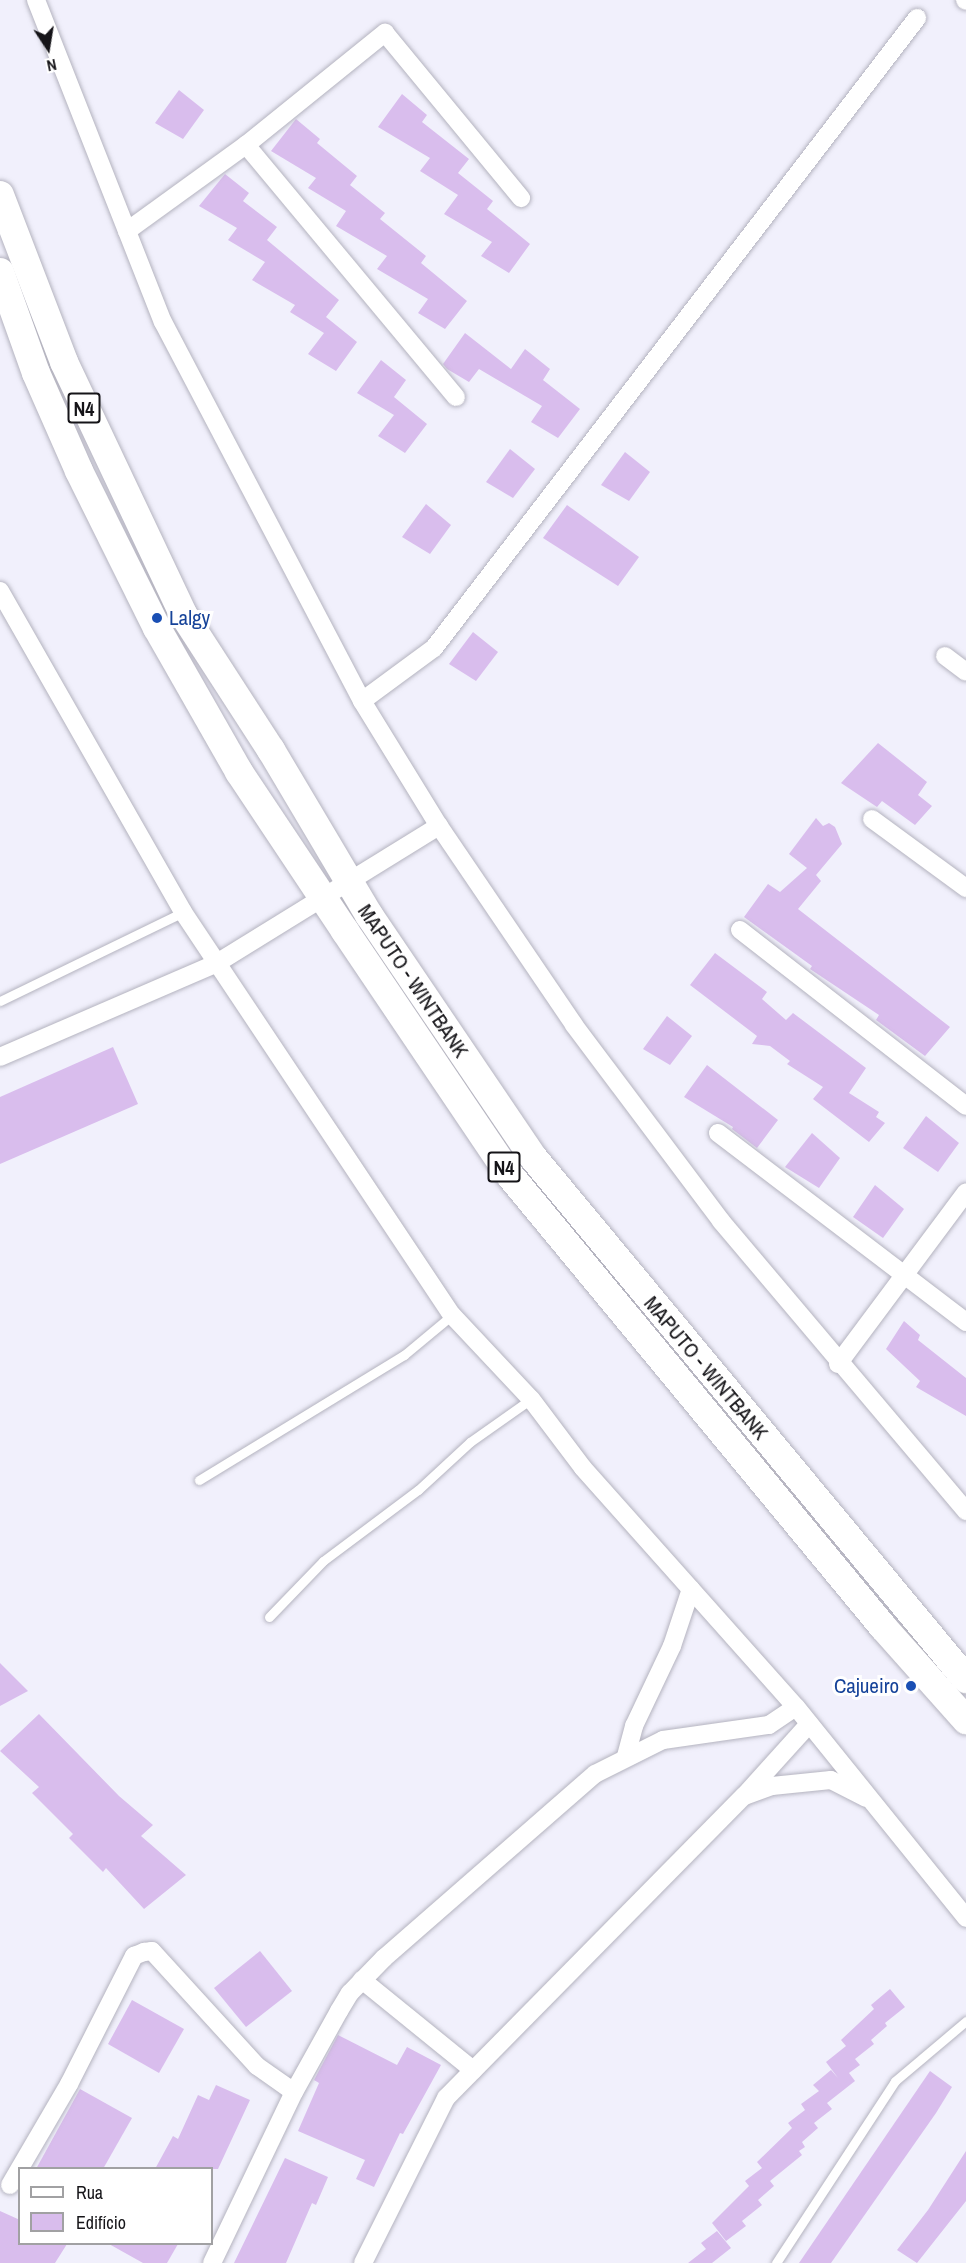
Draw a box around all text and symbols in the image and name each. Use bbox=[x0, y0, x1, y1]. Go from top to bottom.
north arrow bbox=[18, 18, 78, 78]
text: N bbox=[45, 54, 59, 77]
road number: N4 bbox=[68, 391, 100, 425]
place label: Lalgy bbox=[169, 605, 210, 631]
marker: Lalgy bbox=[150, 611, 164, 625]
street label: MAPUTO - WINTBANK bbox=[352, 900, 474, 1062]
road number: N4 bbox=[488, 1150, 520, 1184]
street label: MAPUTO - WINTBANK bbox=[639, 1291, 773, 1445]
place label: Cajueiro bbox=[834, 1673, 899, 1699]
marker: Cajueiro bbox=[904, 1679, 918, 1693]
legend bbox=[18, 2167, 213, 2245]
text: Rua bbox=[76, 2180, 103, 2205]
text: Edifício bbox=[76, 2210, 126, 2235]

